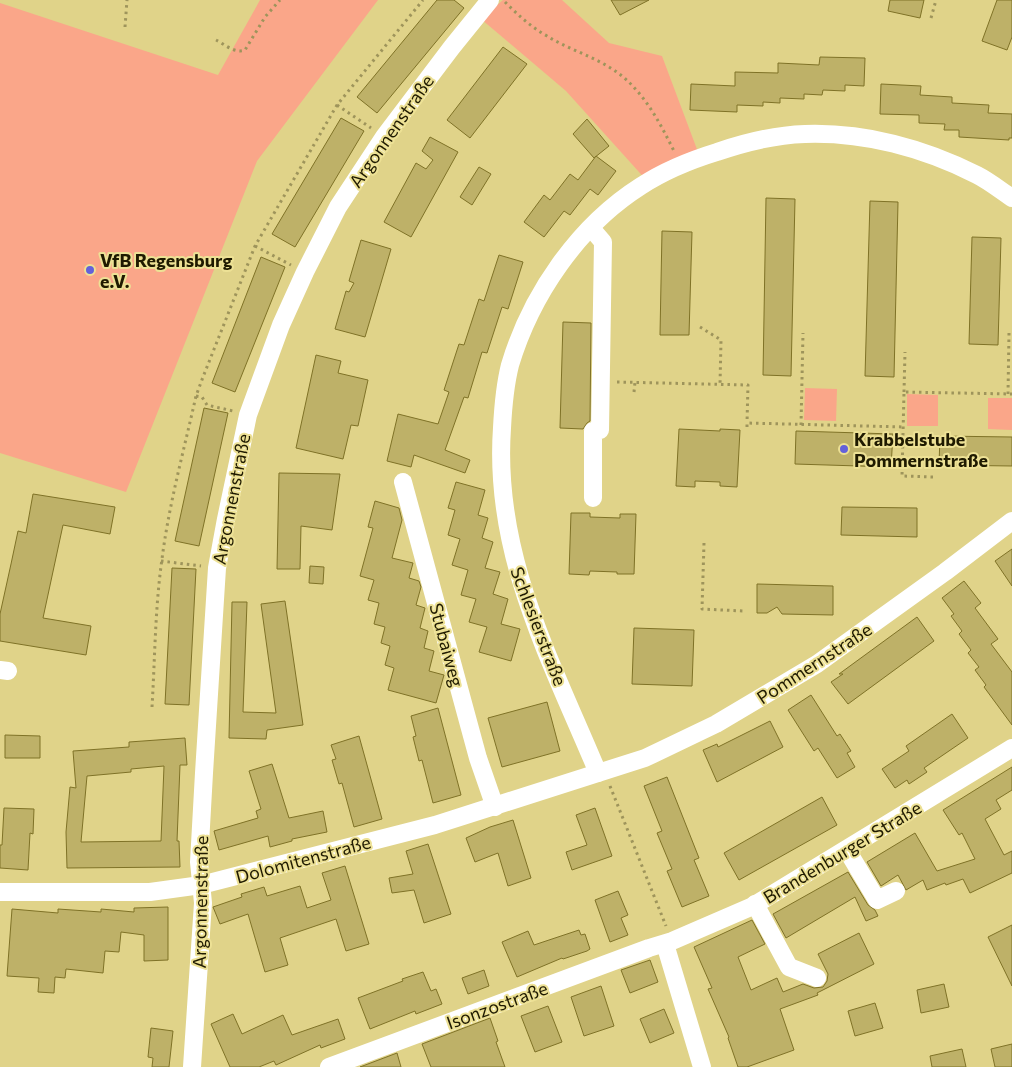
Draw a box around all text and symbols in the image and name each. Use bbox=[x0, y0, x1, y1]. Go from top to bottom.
street label: Argonnenstraße bbox=[344, 70, 438, 192]
place label: VfB Regensburg e.V. bbox=[100, 249, 232, 292]
marker: VfB Regensburg e.V. bbox=[84, 264, 96, 276]
place label: Krabbelstube Pommernstraße bbox=[854, 428, 988, 471]
street label: Argonnenstraße bbox=[208, 432, 254, 566]
marker: Krabbelstube Pommernstraße bbox=[838, 443, 850, 455]
street label: Schlesierstraße bbox=[506, 564, 572, 688]
street label: Stubaiweg bbox=[425, 601, 469, 690]
street label: Pommernstraße bbox=[752, 618, 876, 708]
street label: Brandenburger Straße bbox=[759, 796, 925, 908]
street label: Dolomitenstraße bbox=[233, 830, 373, 888]
street label: Argonnenstraße bbox=[188, 835, 212, 969]
street label: Isonzostraße bbox=[443, 977, 551, 1033]

